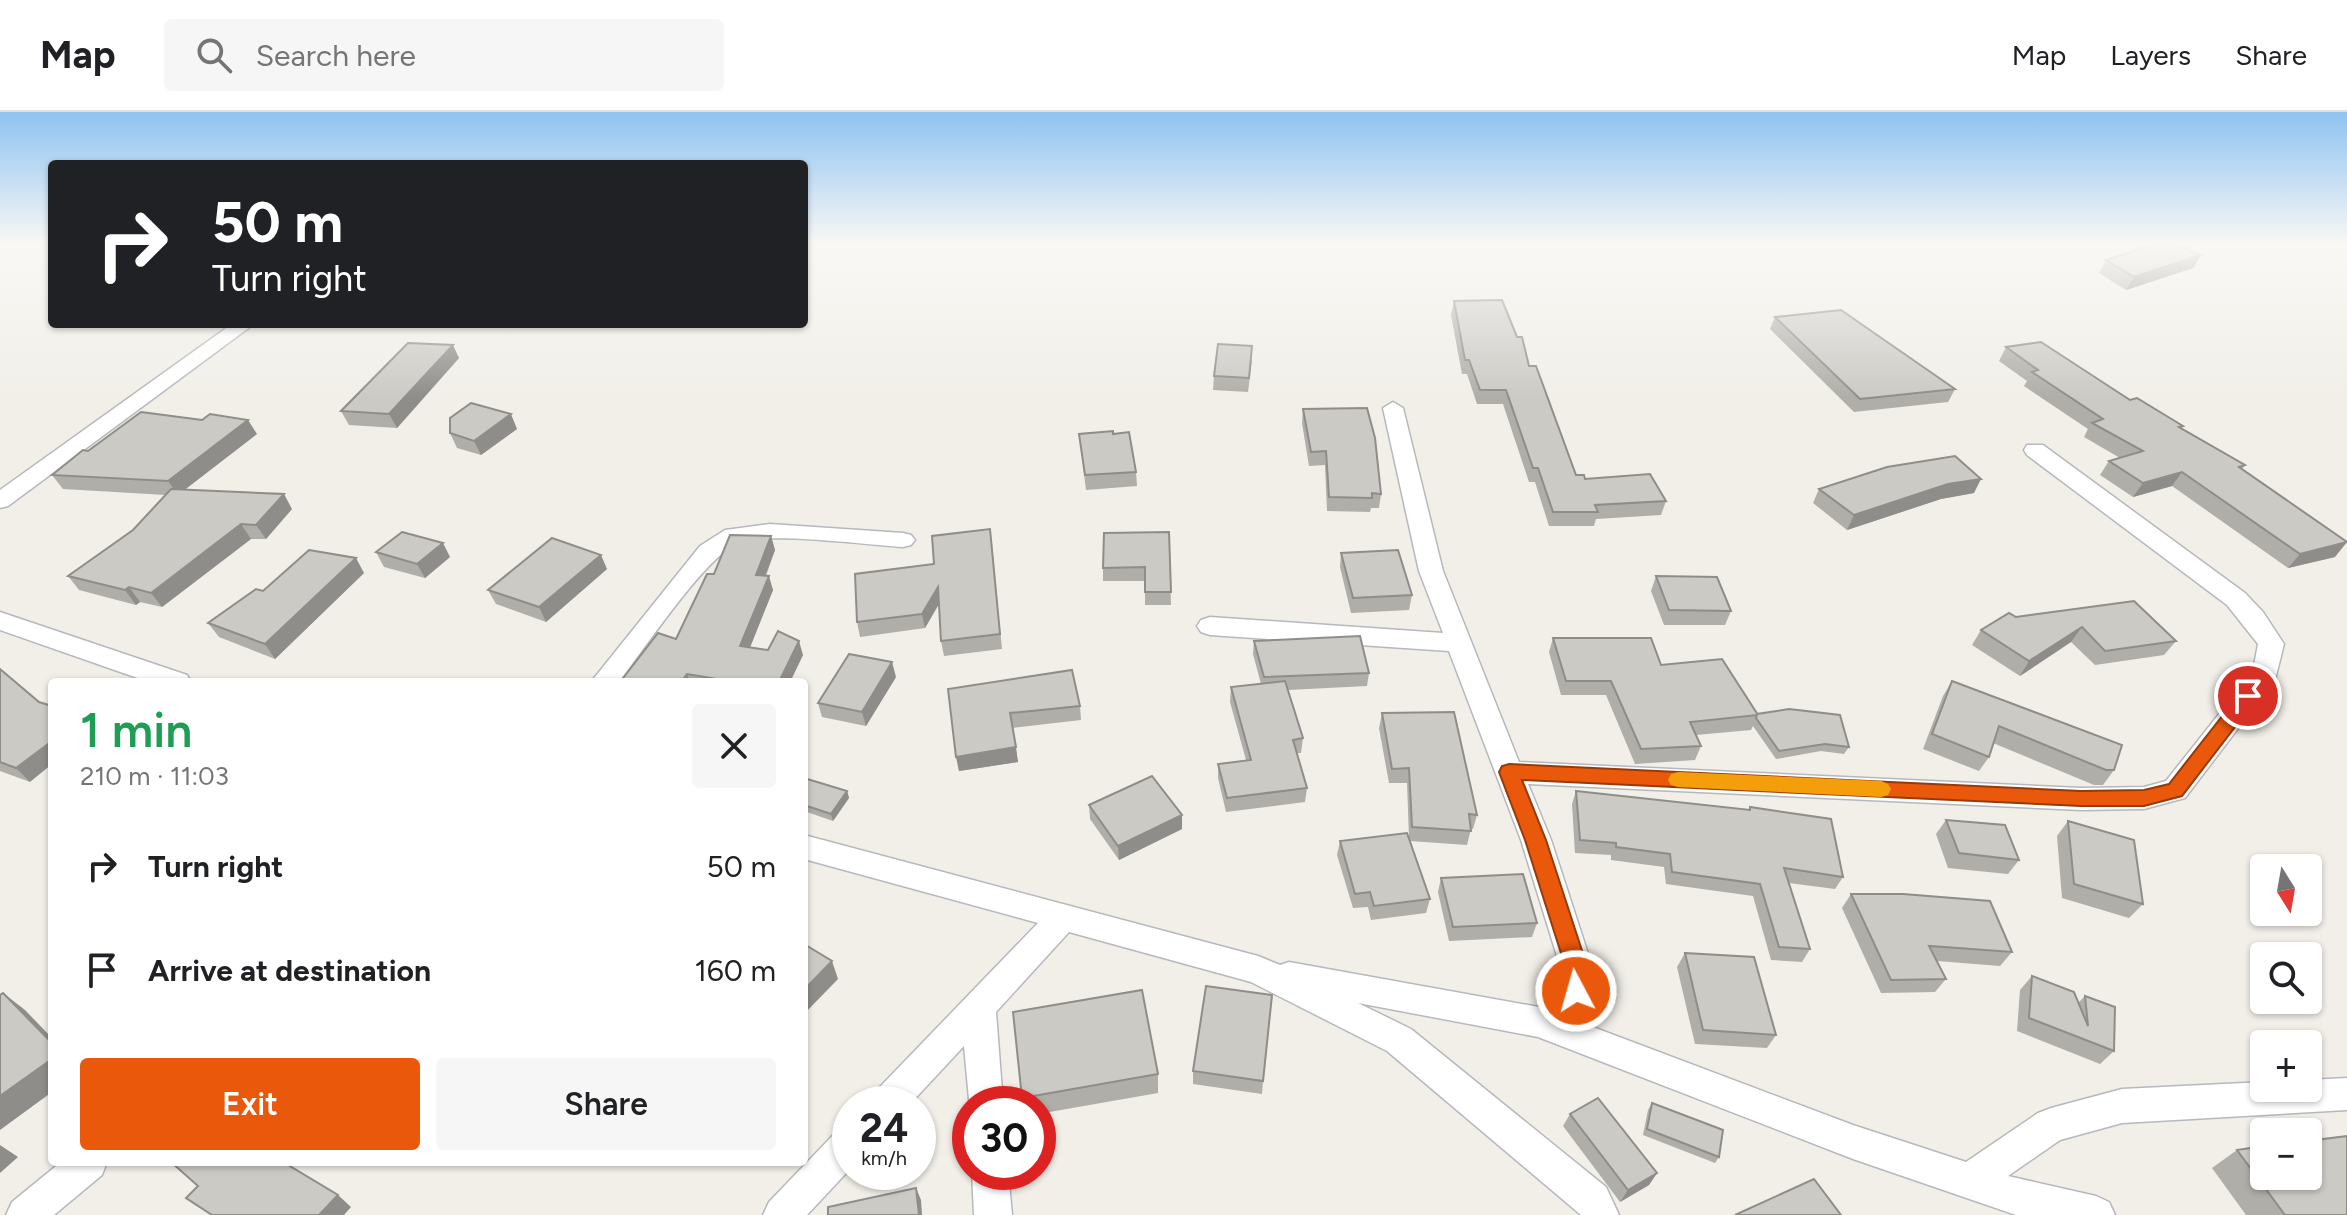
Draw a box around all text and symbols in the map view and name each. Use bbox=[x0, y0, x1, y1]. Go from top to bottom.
search box bbox=[164, 19, 724, 91]
text: Map bbox=[40, 32, 116, 78]
icon: search bbox=[192, 33, 236, 77]
text: Search here bbox=[256, 37, 416, 74]
text: Map bbox=[2012, 38, 2066, 72]
text: Layers bbox=[2110, 38, 2191, 72]
text: Share bbox=[2235, 38, 2307, 72]
text: 50 m bbox=[212, 189, 343, 256]
icon: right bbox=[80, 192, 184, 296]
text: Turn right bbox=[212, 257, 367, 300]
pin bbox=[2214, 662, 2282, 730]
icon: arrive bbox=[2226, 674, 2270, 718]
text: 1 min bbox=[80, 701, 192, 759]
button: close bbox=[692, 704, 776, 788]
text: 210 m · 11:03 bbox=[80, 760, 229, 792]
icon: right bbox=[80, 844, 124, 888]
text: Turn right bbox=[148, 848, 283, 885]
text: 50 m bbox=[707, 848, 776, 885]
north arrow bbox=[2250, 854, 2322, 926]
map controls bbox=[2250, 854, 2322, 1190]
button: search bbox=[2250, 942, 2322, 1014]
icon: arrive bbox=[80, 948, 124, 992]
position arrow bbox=[1534, 949, 1618, 1033]
text: Arrive at destination bbox=[148, 952, 431, 989]
text: 160 m bbox=[694, 952, 776, 989]
button: + bbox=[2250, 1030, 2322, 1102]
button: Exit bbox=[80, 1058, 420, 1150]
button: Share bbox=[436, 1058, 776, 1150]
speed limit sign: 30 bbox=[952, 1086, 1056, 1190]
text: 24 bbox=[860, 1104, 908, 1152]
button: − bbox=[2250, 1118, 2322, 1190]
text: km/h bbox=[861, 1146, 907, 1170]

